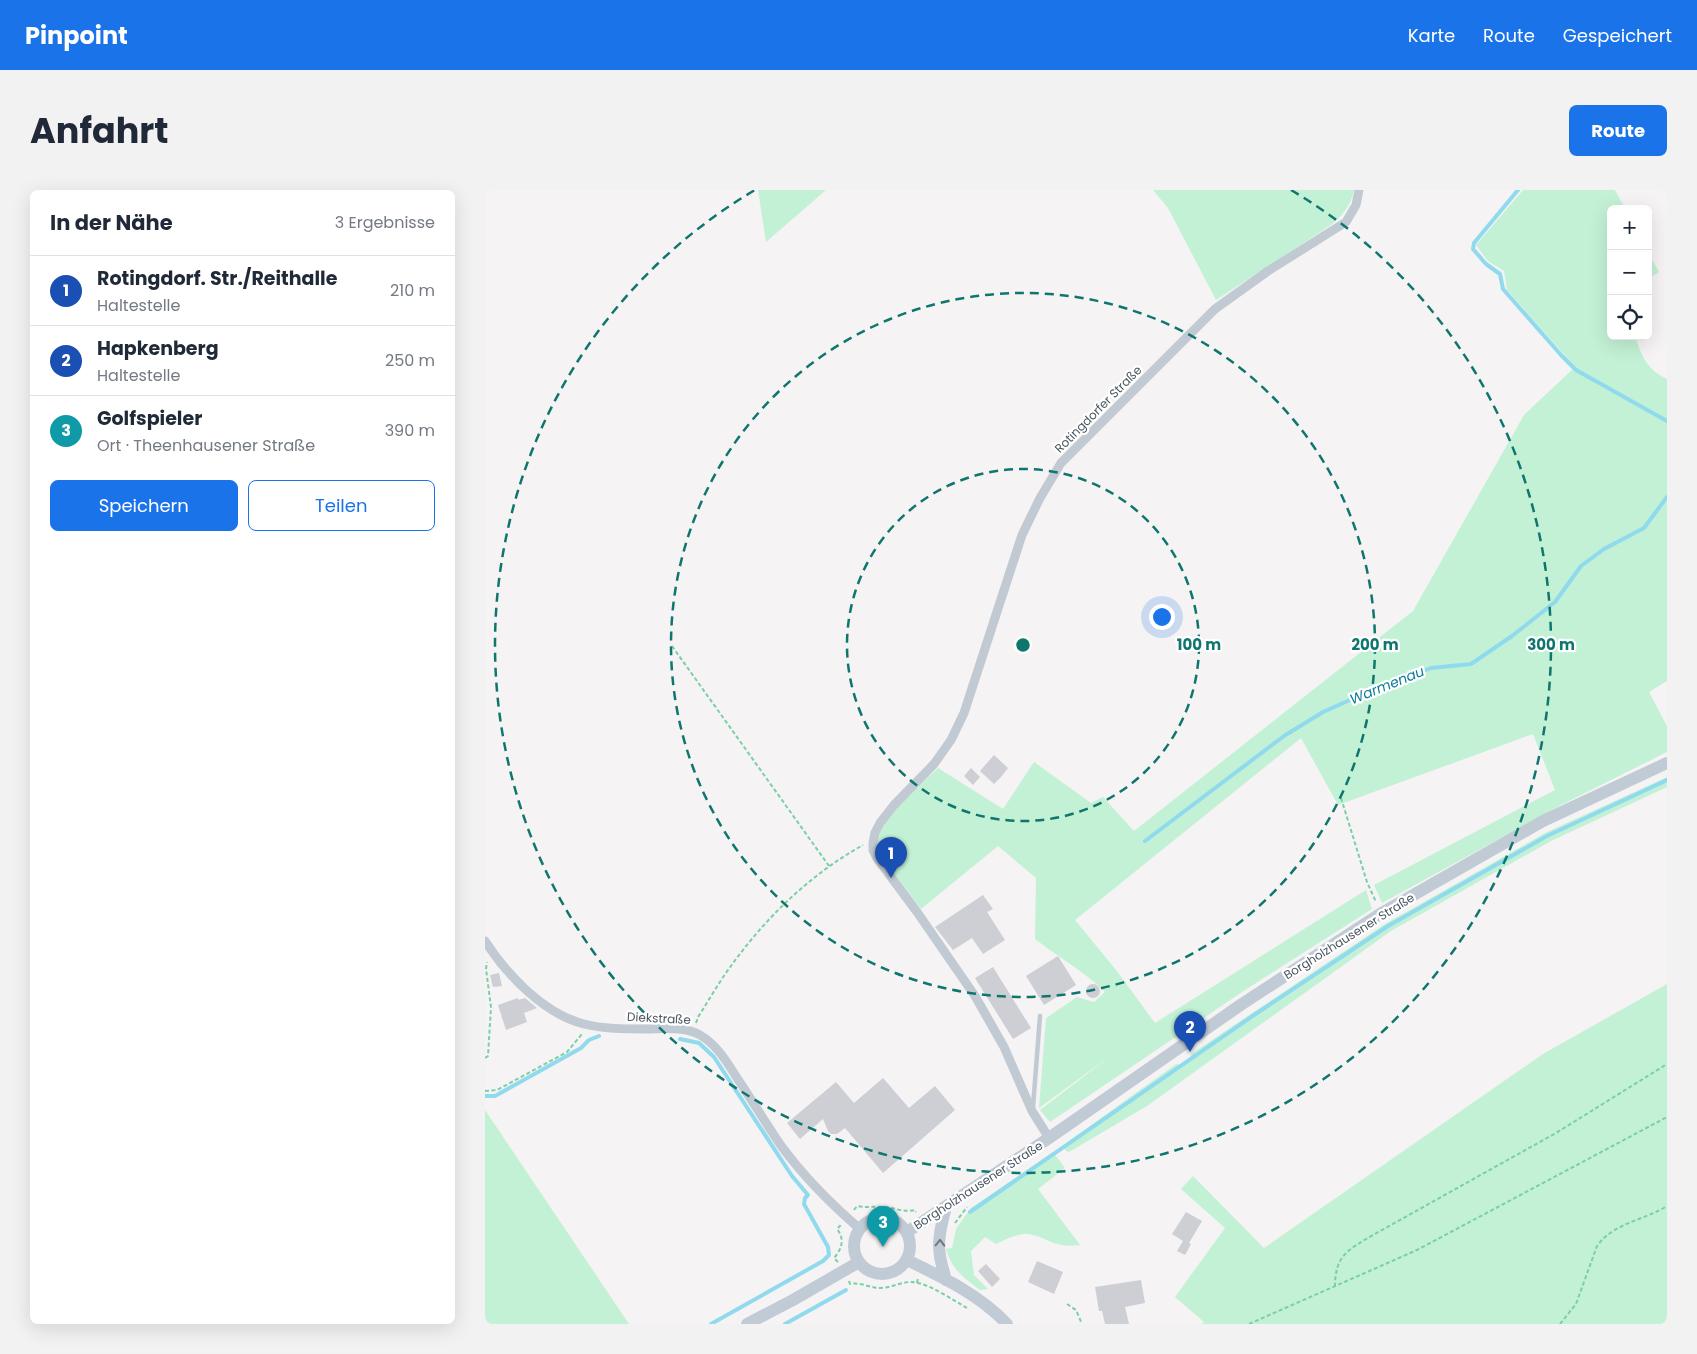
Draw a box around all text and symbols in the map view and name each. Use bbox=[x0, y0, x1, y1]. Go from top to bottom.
text: Pinpoint bbox=[25, 19, 128, 52]
text: Karte bbox=[1408, 23, 1455, 48]
text: Route bbox=[1483, 23, 1535, 48]
text: Gespeichert bbox=[1563, 23, 1672, 48]
button: Route bbox=[1569, 105, 1667, 156]
text: Anfahrt bbox=[30, 106, 169, 155]
map controls bbox=[1607, 205, 1652, 340]
button: + bbox=[1607, 205, 1652, 250]
text: In der Nähe bbox=[50, 208, 173, 237]
text: 3 Ergebnisse bbox=[335, 211, 435, 234]
button: − bbox=[1607, 250, 1652, 295]
text: Rotingdorf. Str./Reithalle bbox=[97, 265, 337, 292]
text: 1 bbox=[63, 279, 69, 302]
text: 210 m bbox=[390, 279, 435, 302]
text: Haltestelle bbox=[97, 294, 180, 317]
button: locate bbox=[1607, 295, 1652, 340]
text: Hapkenberg bbox=[97, 335, 219, 362]
text: 2 bbox=[61, 349, 71, 372]
text: 250 m bbox=[385, 349, 435, 372]
street label: Rotingdorfer Straße bbox=[1051, 362, 1145, 456]
text: Haltestelle bbox=[97, 364, 180, 387]
text: Golfspieler bbox=[97, 405, 202, 432]
text: 3 bbox=[61, 419, 71, 442]
text: 390 m bbox=[385, 419, 435, 442]
text: Ort · Theenhausener Straße bbox=[97, 434, 315, 457]
button: Speichern bbox=[50, 480, 238, 531]
button: Teilen bbox=[248, 480, 435, 531]
your location bbox=[1149, 604, 1175, 630]
text: 100 m bbox=[1177, 634, 1221, 655]
text: 200 m bbox=[1351, 634, 1399, 655]
text: 300 m bbox=[1527, 634, 1575, 655]
centre of rings bbox=[1014, 636, 1032, 654]
water label: Warmenau bbox=[1347, 661, 1427, 709]
pin: 1 bbox=[875, 837, 907, 878]
street label: Borgholzhausener Straße bbox=[1280, 889, 1418, 983]
street label: Diekstraße bbox=[627, 1008, 691, 1028]
pin: 2 bbox=[1174, 1011, 1206, 1052]
street label: Borgholzhausener Straße bbox=[910, 1137, 1046, 1233]
pin: 3 bbox=[867, 1206, 899, 1247]
one-way arrow bbox=[935, 1239, 945, 1247]

